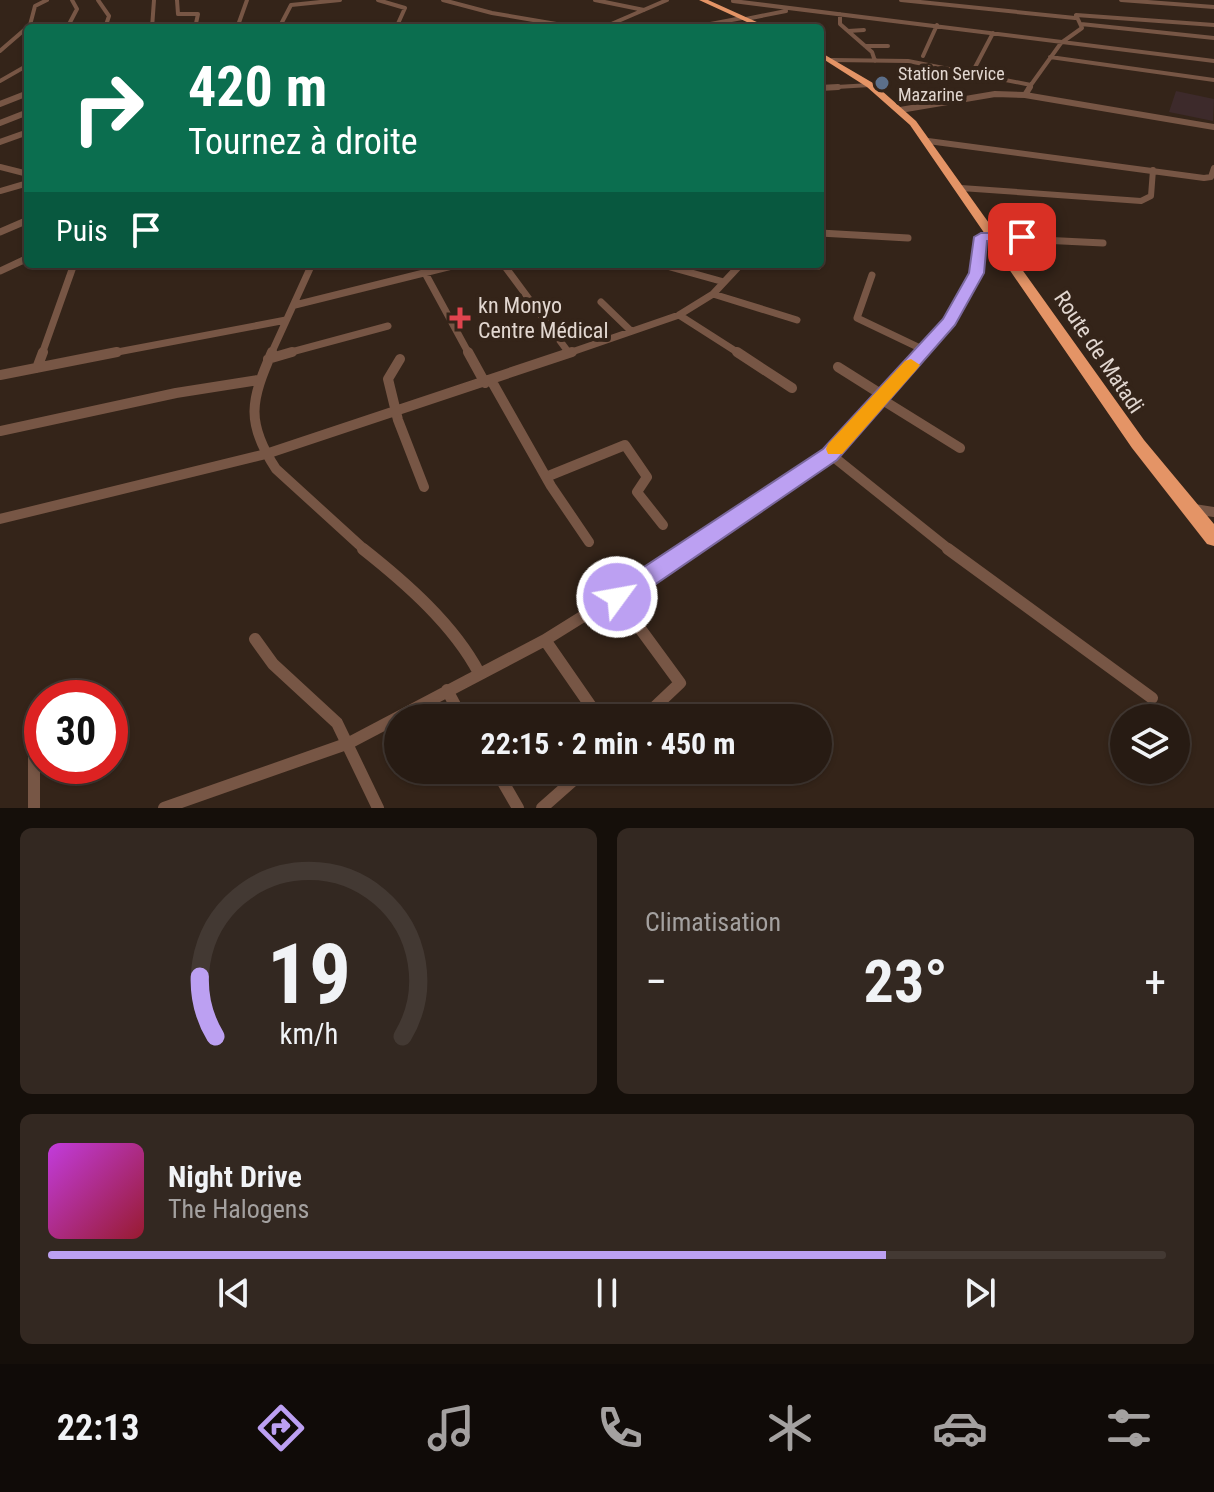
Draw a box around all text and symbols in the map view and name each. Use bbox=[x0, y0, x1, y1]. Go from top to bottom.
text: 420 m bbox=[188, 54, 327, 120]
icon: right bbox=[56, 56, 160, 160]
place label: Station Service Mazarine bbox=[898, 63, 1005, 105]
marker: Station Service Mazarine bbox=[873, 74, 891, 92]
text: Tournez à droite bbox=[188, 121, 418, 163]
pin bbox=[988, 203, 1056, 271]
icon: arrive bbox=[124, 208, 168, 252]
text: Puis bbox=[56, 213, 108, 248]
icon: arrive bbox=[1000, 215, 1044, 259]
street label: Route de Matadi bbox=[1049, 286, 1149, 418]
place label: kn Monyo Centre Médical bbox=[478, 293, 608, 343]
marker: kn Monyo Centre Médical bbox=[449, 307, 471, 329]
position arrow bbox=[575, 555, 659, 639]
speed limit sign: 30 bbox=[24, 680, 128, 784]
map controls bbox=[1110, 704, 1190, 784]
button: layers bbox=[1110, 704, 1190, 784]
text: 22:15 · 2 min · 450 m bbox=[481, 726, 735, 761]
text: Climatisation bbox=[645, 907, 781, 937]
text: 19 bbox=[266, 926, 351, 1023]
text: 23° bbox=[864, 946, 948, 1017]
text: − bbox=[645, 956, 667, 1008]
text: + bbox=[1144, 956, 1166, 1008]
text: km/h bbox=[279, 1017, 338, 1051]
text: Night Drive bbox=[168, 1159, 302, 1194]
text: The Halogens bbox=[168, 1194, 309, 1224]
icon: previous bbox=[212, 1271, 256, 1315]
icon: pause bbox=[585, 1271, 629, 1315]
icon: next bbox=[958, 1271, 1002, 1315]
icon: directions bbox=[253, 1400, 309, 1456]
icon: music bbox=[423, 1400, 479, 1456]
icon: phone bbox=[592, 1400, 648, 1456]
icon: climate bbox=[762, 1400, 818, 1456]
icon: car bbox=[932, 1400, 988, 1456]
icon: filters bbox=[1101, 1400, 1157, 1456]
text: 22:13 bbox=[57, 1407, 139, 1449]

